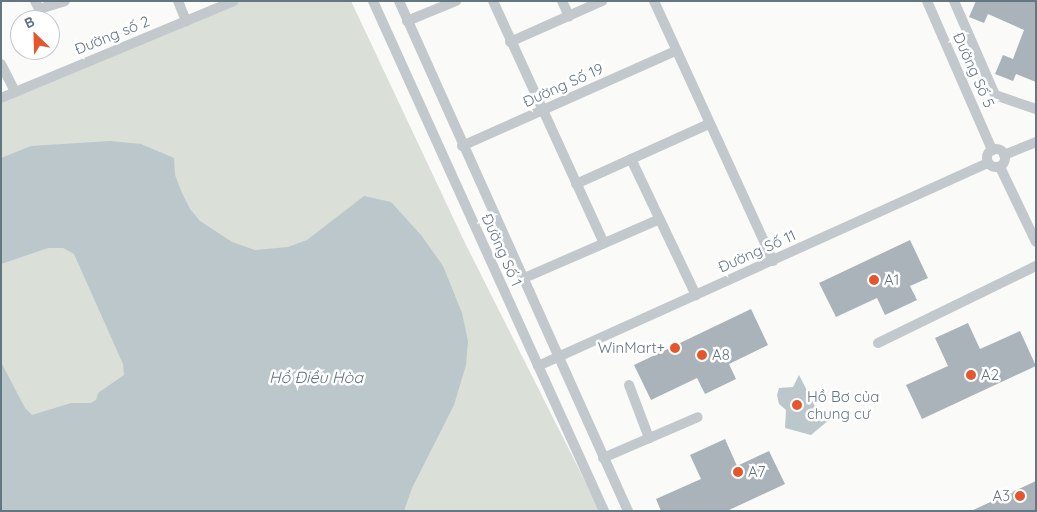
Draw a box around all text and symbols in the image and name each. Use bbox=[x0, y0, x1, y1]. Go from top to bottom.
north arrow bbox=[10, 10, 60, 60]
text: B bbox=[21, 12, 37, 32]
street label: Đường số 2 bbox=[72, 12, 152, 58]
street label: Đường Số 5 bbox=[949, 30, 999, 110]
street label: Đường Số 19 bbox=[520, 59, 606, 111]
street label: Đường Số 1 bbox=[478, 211, 526, 289]
street label: Đường Số 11 bbox=[715, 226, 799, 276]
place label: A1 bbox=[884, 271, 899, 289]
marker: A1 bbox=[868, 274, 880, 286]
place label: WinMart+ bbox=[598, 339, 665, 357]
marker: WinMart+ bbox=[669, 342, 681, 354]
place label: A8 bbox=[712, 346, 730, 364]
marker: A8 bbox=[696, 349, 708, 361]
place label: A2 bbox=[981, 366, 999, 384]
water label: Hồ Điều Hòa bbox=[269, 367, 363, 387]
marker: A2 bbox=[965, 369, 977, 381]
place label: Hồ Bơ của chung cư bbox=[807, 387, 879, 422]
marker: Hồ Bơ của chung cư bbox=[791, 399, 803, 411]
place label: A7 bbox=[748, 463, 765, 481]
marker: A7 bbox=[732, 466, 744, 478]
place label: A3 bbox=[992, 487, 1010, 505]
marker: A3 bbox=[1014, 490, 1026, 502]

